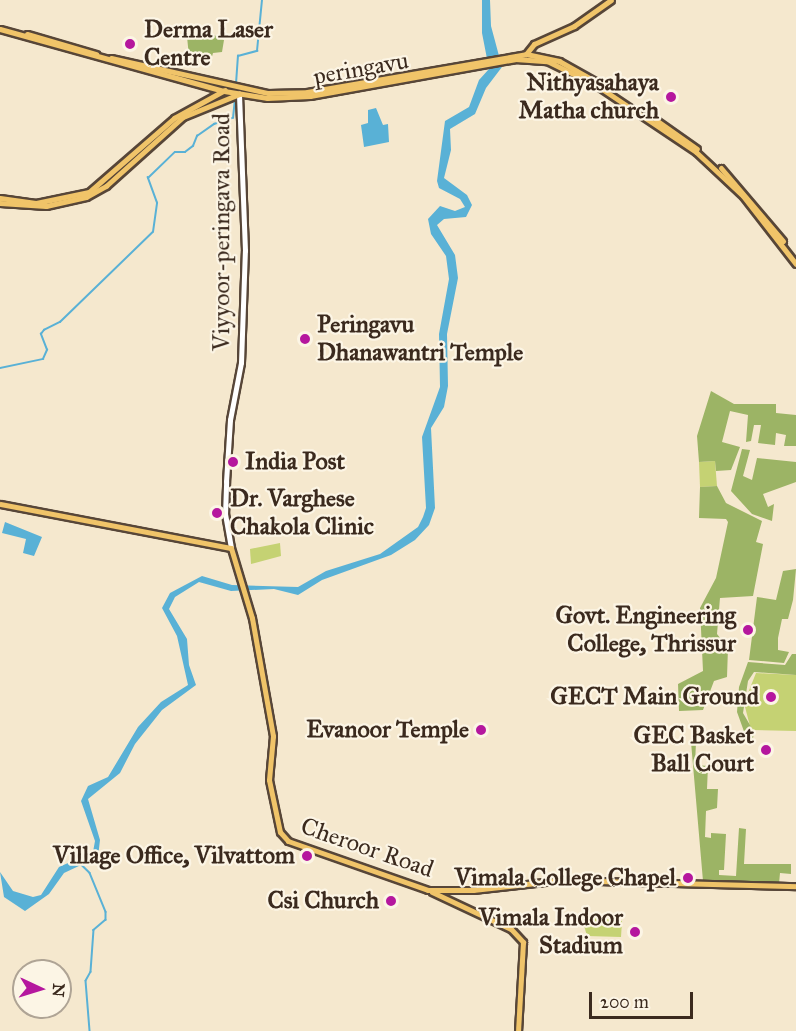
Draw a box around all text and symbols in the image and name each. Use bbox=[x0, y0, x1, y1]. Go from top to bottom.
place label: Derma Laser Centre bbox=[144, 16, 273, 72]
marker: Derma Laser Centre bbox=[121, 35, 139, 53]
street label: peringavu bbox=[311, 46, 411, 92]
place label: Nithyasahaya Matha church bbox=[519, 69, 659, 125]
marker: Nithyasahaya Matha church bbox=[664, 90, 678, 104]
street label: Viyyoor-peringava Road bbox=[208, 113, 236, 351]
place label: Peringavu Dhanawantri Temple bbox=[317, 311, 523, 367]
marker: Peringavu Dhanawantri Temple bbox=[298, 332, 312, 346]
place label: India Post bbox=[245, 448, 345, 476]
marker: India Post bbox=[226, 455, 240, 469]
place label: Dr. Varghese Chakola Clinic bbox=[230, 485, 374, 541]
marker: Dr. Varghese Chakola Clinic bbox=[208, 504, 226, 522]
place label: Govt. Engineering College, Thrissur bbox=[555, 602, 736, 658]
marker: Govt. Engineering College, Thrissur bbox=[741, 623, 755, 637]
place label: GECT Main Ground bbox=[550, 683, 759, 711]
marker: GECT Main Ground bbox=[764, 690, 778, 704]
place label: Evanoor Temple bbox=[306, 716, 469, 744]
place label: GEC Basket Ball Court bbox=[634, 722, 754, 778]
marker: Evanoor Temple bbox=[474, 723, 488, 737]
marker: GEC Basket Ball Court bbox=[759, 743, 773, 757]
street label: Cheroor Road bbox=[297, 812, 437, 884]
place label: Village Office, Vilvattom bbox=[53, 842, 295, 870]
marker: Village Office, Vilvattom bbox=[300, 849, 314, 863]
place label: Vimala College Chapel bbox=[455, 864, 676, 892]
marker: Vimala College Chapel bbox=[681, 871, 695, 885]
place label: Csi Church bbox=[267, 887, 379, 915]
marker: Csi Church bbox=[384, 894, 398, 908]
place label: Vimala Indoor Stadium bbox=[479, 904, 623, 960]
marker: Vimala Indoor Stadium bbox=[628, 925, 642, 939]
north arrow bbox=[12, 959, 72, 1019]
scale bar bbox=[592, 980, 696, 1018]
text: N bbox=[49, 983, 68, 998]
text: 200 m bbox=[600, 991, 649, 1013]

